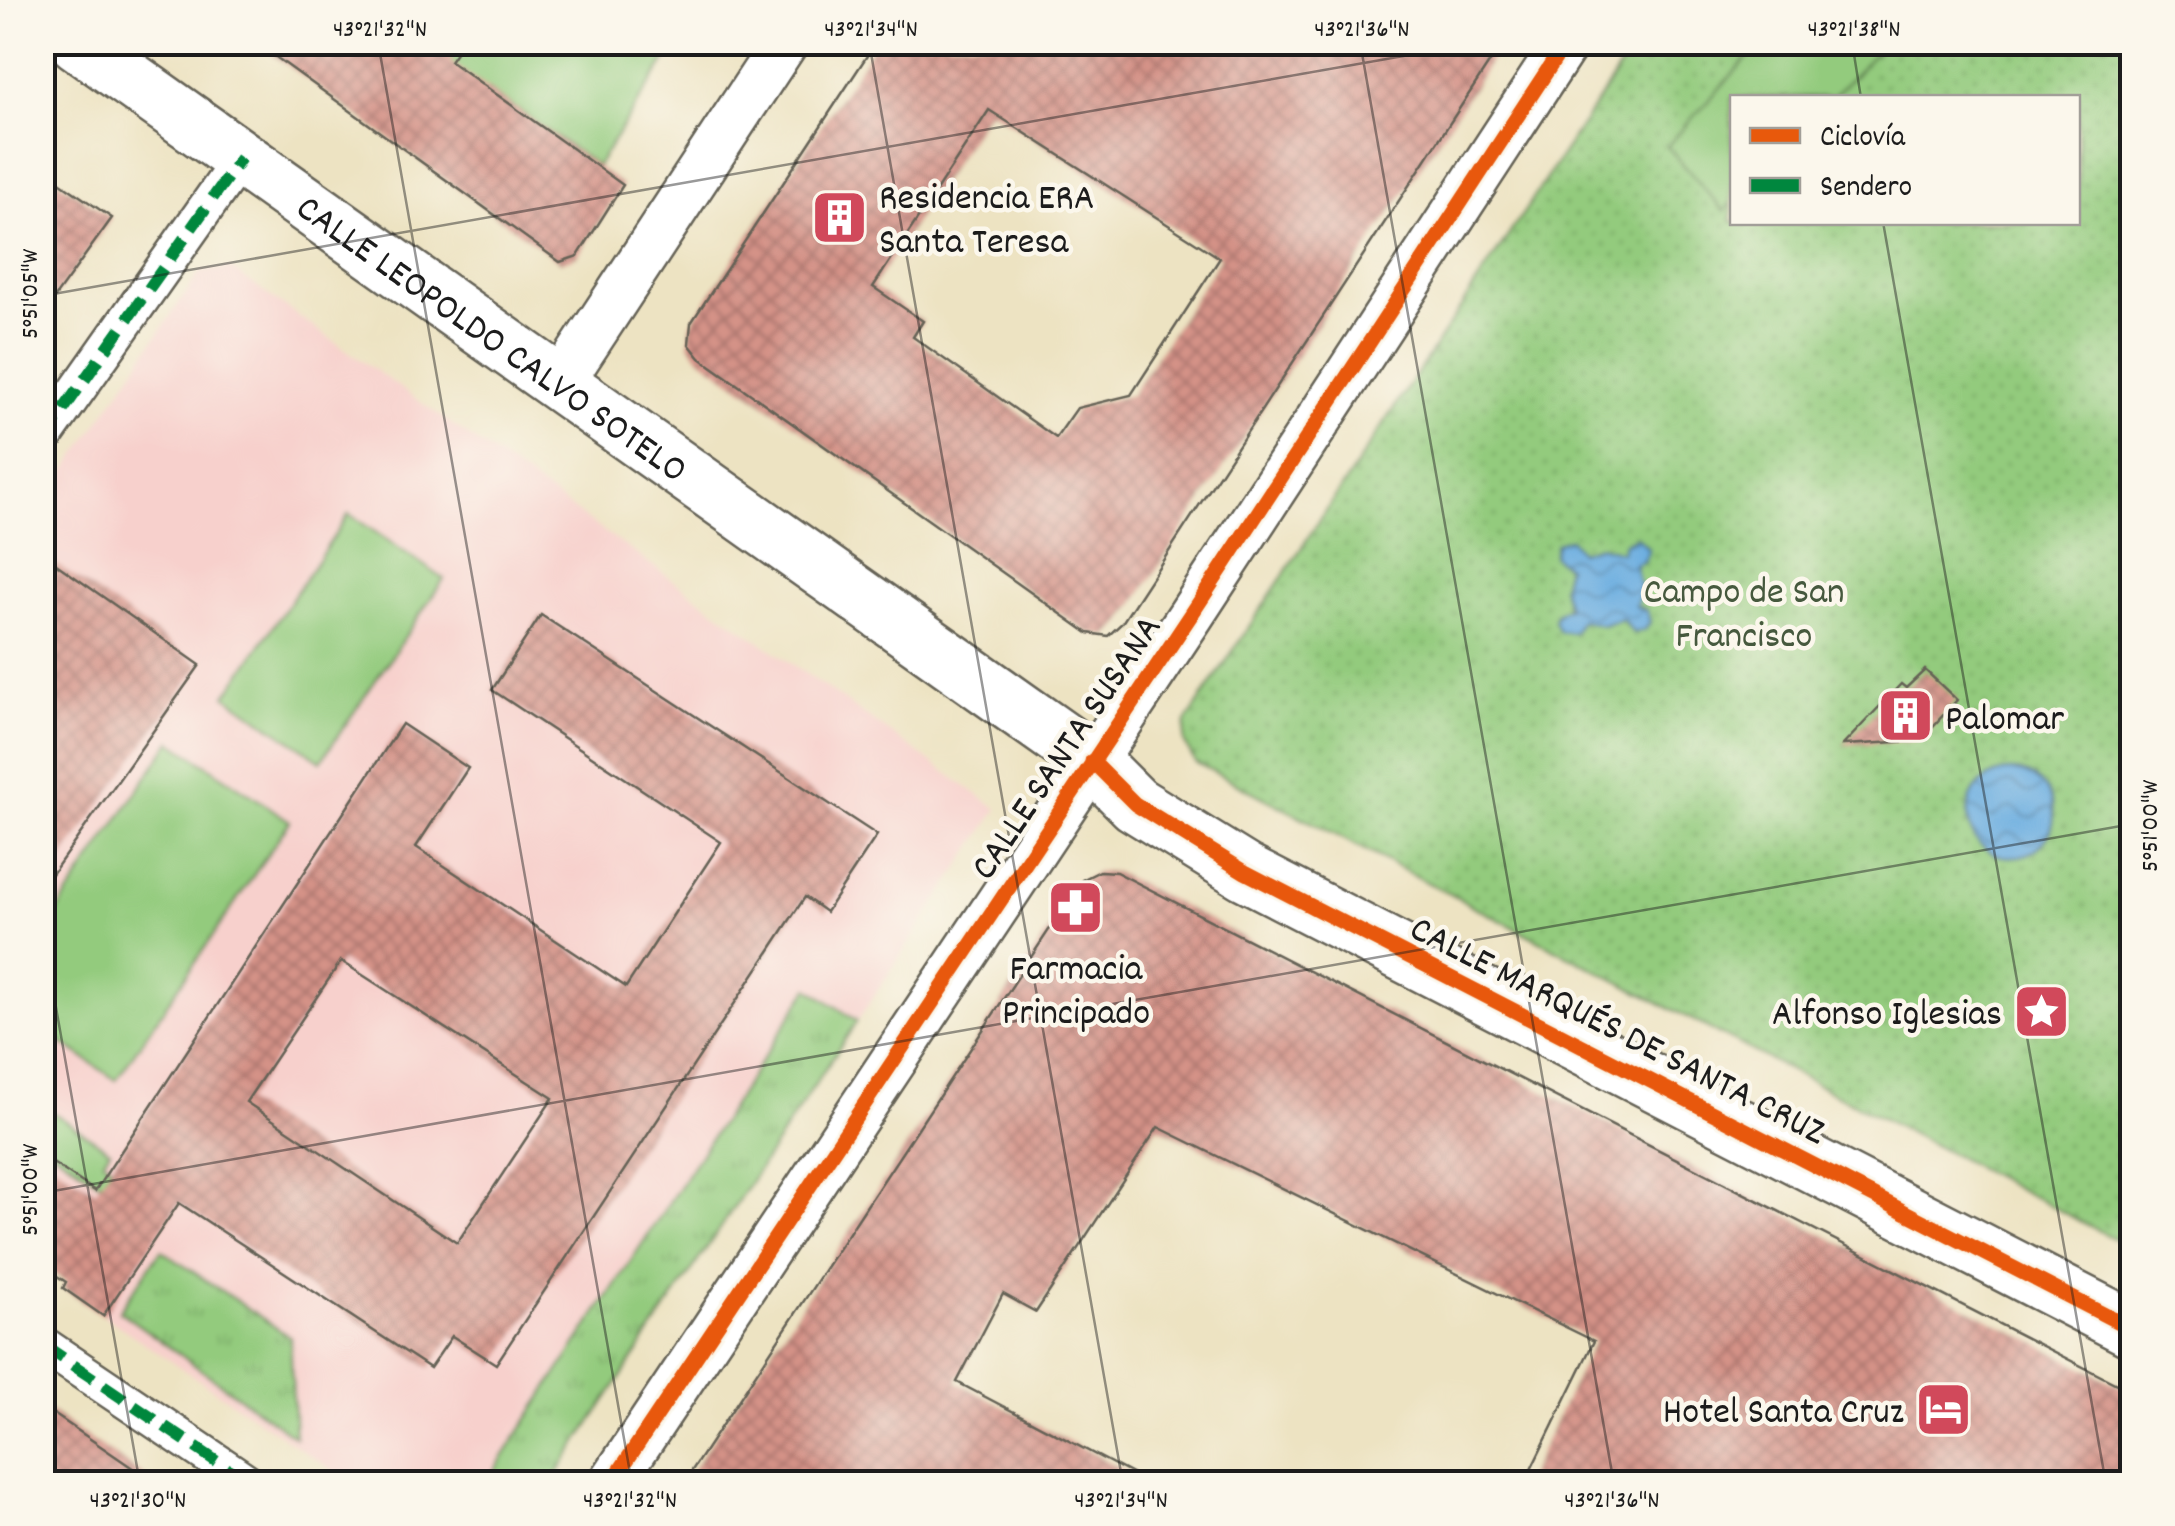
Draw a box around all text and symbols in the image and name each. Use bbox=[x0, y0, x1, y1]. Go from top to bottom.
text: 43°21'32"N bbox=[333, 13, 427, 49]
text: 43°21'34"N bbox=[824, 13, 918, 49]
text: 43°21'36"N bbox=[1314, 13, 1410, 49]
text: 43°21'38"N bbox=[1807, 13, 1901, 49]
legend bbox=[1730, 95, 2080, 225]
text: Ciclovía bbox=[1820, 118, 1906, 161]
text: Sendero bbox=[1820, 168, 1912, 211]
place label: Residencia ERA Santa Teresa bbox=[879, 173, 1095, 272]
street label: CALLE LEOPOLDO CALVO SOTELO bbox=[283, 184, 697, 499]
building icon: Residencia ERA Santa Teresa bbox=[810, 187, 870, 247]
text: 5°51'05"W bbox=[14, 248, 50, 339]
park label: Campo de San Francisco bbox=[1643, 567, 1845, 666]
street label: CALLE SANTA SUSANA bbox=[959, 605, 1178, 893]
building icon: Palomar bbox=[1876, 686, 1936, 746]
place label: Palomar bbox=[1945, 694, 2064, 749]
text: 5°51'00"W bbox=[2134, 779, 2170, 872]
pharmacy icon: Farmacia Principado bbox=[1046, 878, 1106, 938]
street label: CALLE MARQUÉS DE SANTA CRUZ bbox=[1399, 904, 1834, 1162]
place label: Farmacia Principado bbox=[1002, 944, 1150, 1043]
place icon: Alfonso Iglesias bbox=[2011, 981, 2071, 1041]
place label: Alfonso Iglesias bbox=[1772, 989, 2002, 1044]
text: 5°51'00"W bbox=[14, 1143, 50, 1236]
hotel icon: Hotel Santa Cruz bbox=[1913, 1379, 1973, 1439]
place label: Hotel Santa Cruz bbox=[1663, 1387, 1904, 1442]
text: 43°21'30"N bbox=[90, 1484, 186, 1520]
text: 43°21'32"N bbox=[583, 1484, 677, 1520]
text: 43°21'34"N bbox=[1074, 1484, 1168, 1520]
text: 43°21'36"N bbox=[1564, 1484, 1660, 1520]

